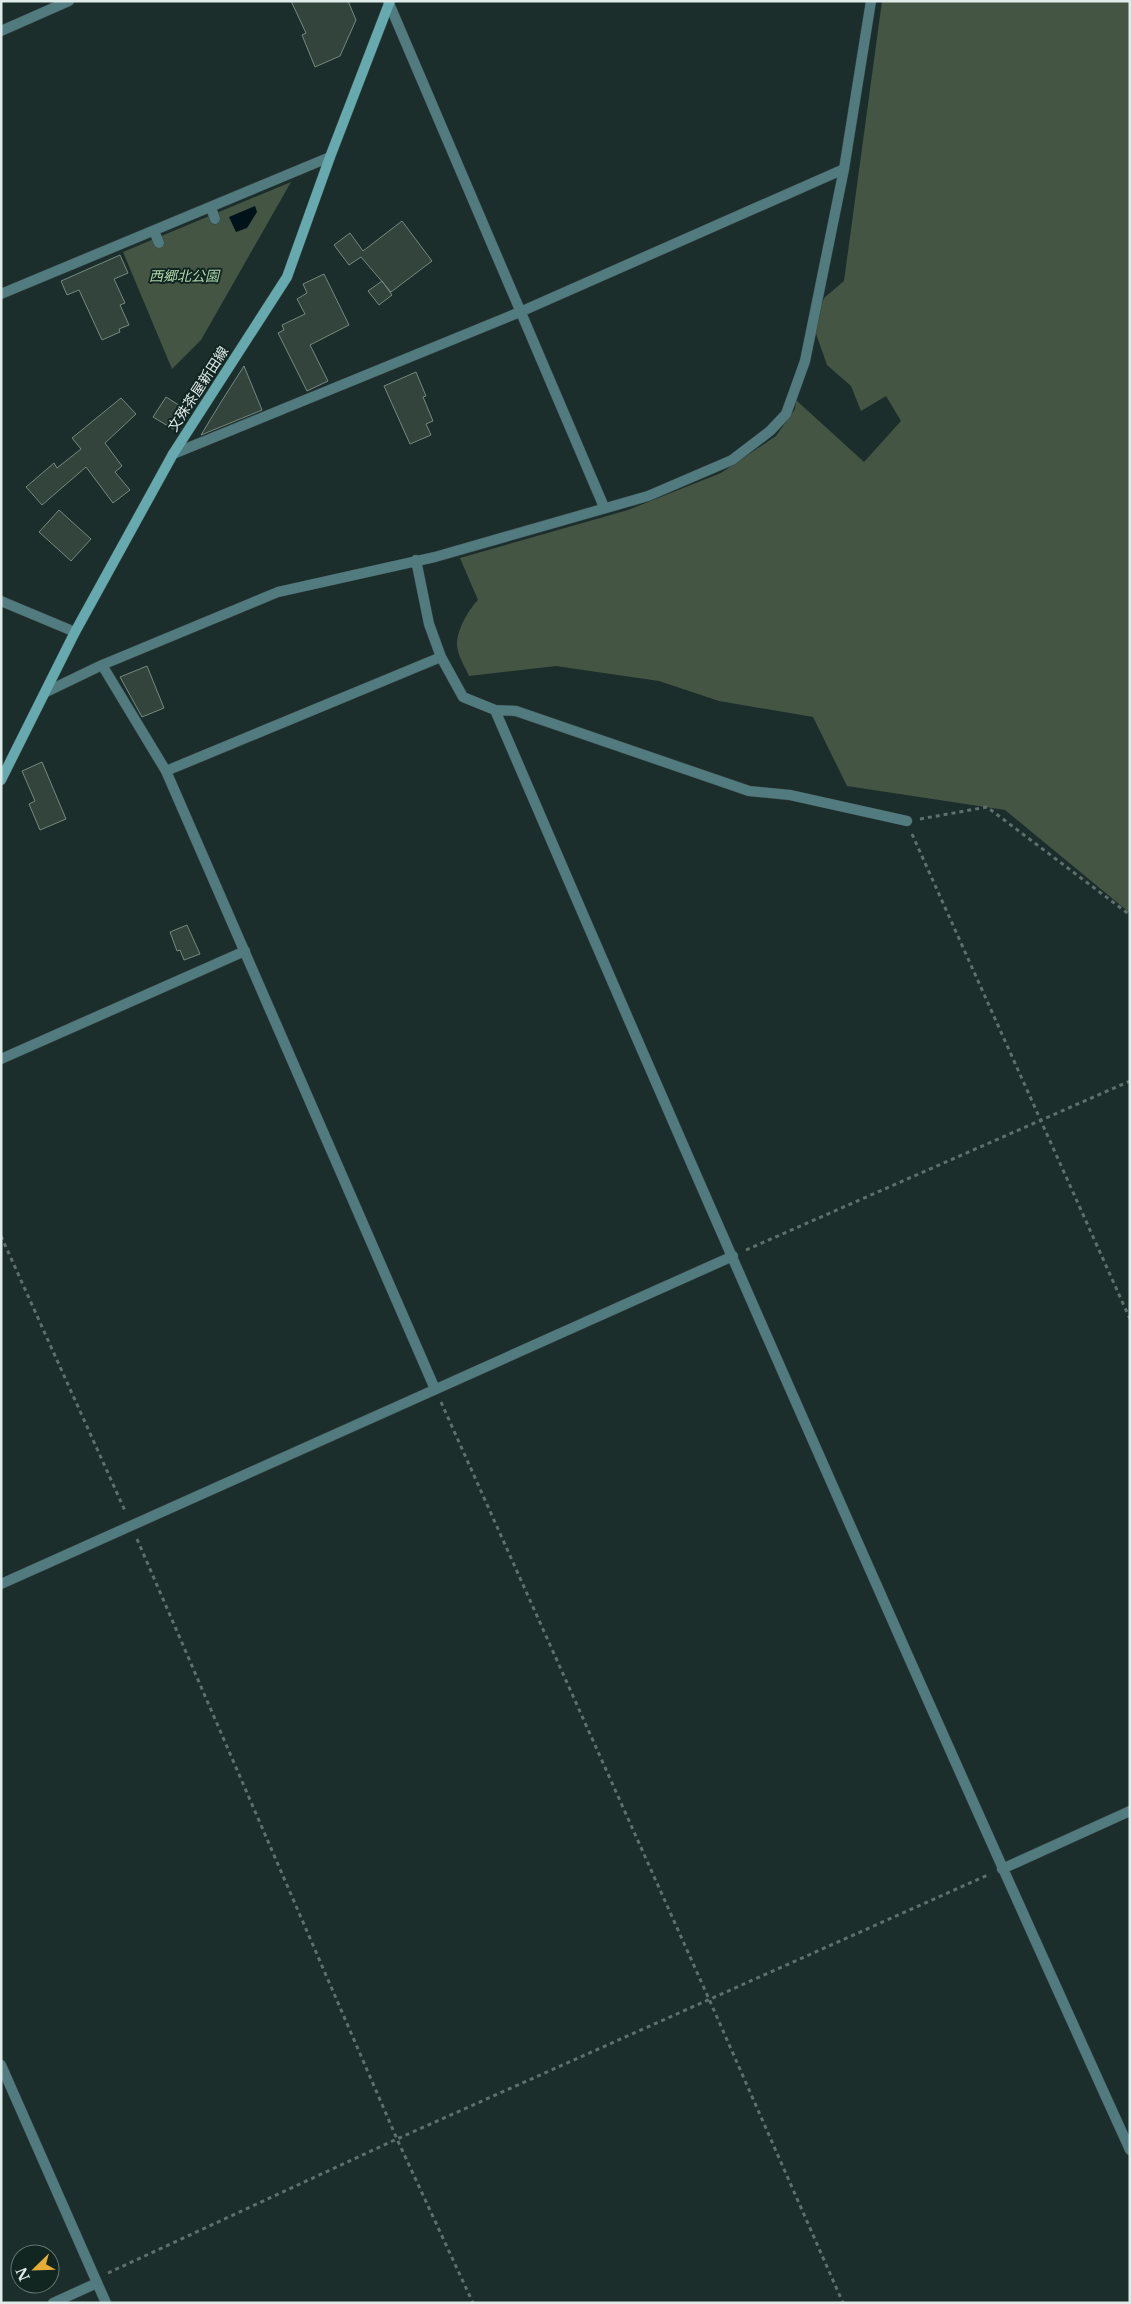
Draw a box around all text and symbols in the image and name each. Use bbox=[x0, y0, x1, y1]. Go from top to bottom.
park label: 西郷北公園 bbox=[149, 267, 221, 285]
street label: 文殊茶屋新田線 bbox=[164, 343, 232, 435]
north arrow bbox=[10, 2244, 60, 2294]
text: N bbox=[12, 2265, 34, 2284]

